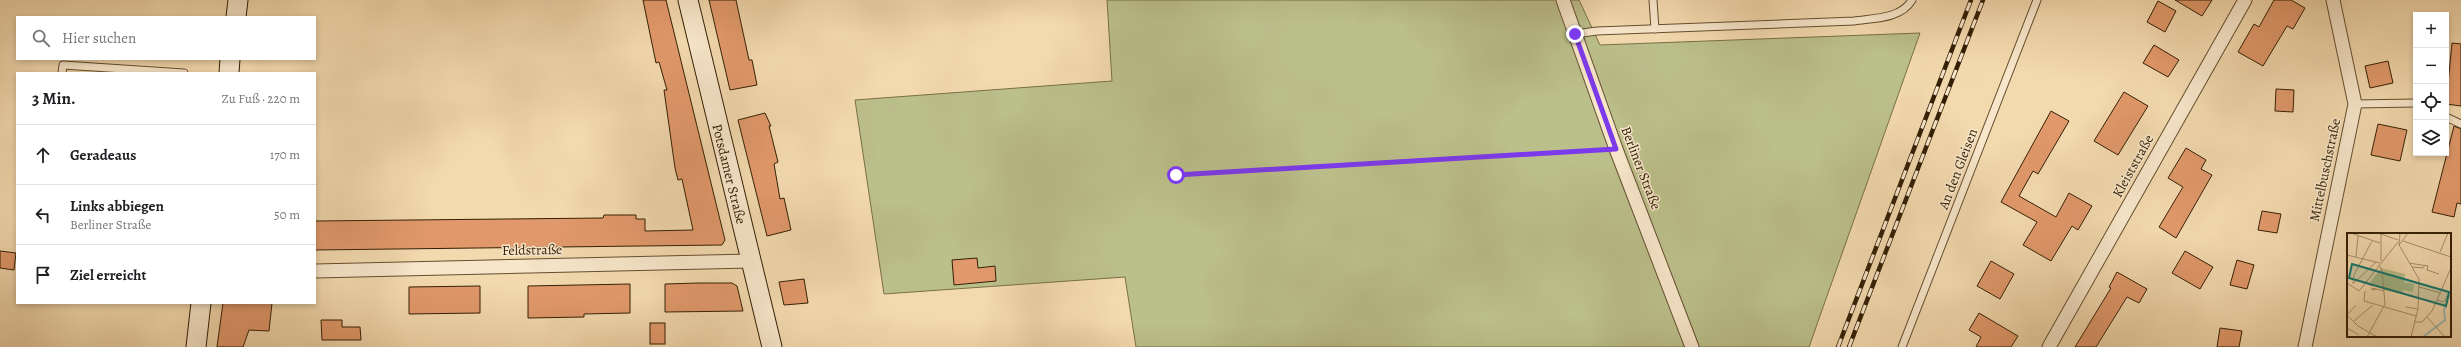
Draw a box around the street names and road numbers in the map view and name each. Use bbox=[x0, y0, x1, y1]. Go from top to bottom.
street label: Mittelbuschstraße bbox=[2305, 117, 2345, 223]
street label: Potsdamer Straße bbox=[707, 122, 751, 226]
street label: Berliner Straße bbox=[1616, 124, 1666, 212]
street label: An den Gleisen bbox=[1934, 126, 1982, 213]
street label: Kleiststraße bbox=[2108, 131, 2158, 201]
street label: Feldstraße bbox=[502, 240, 562, 260]

